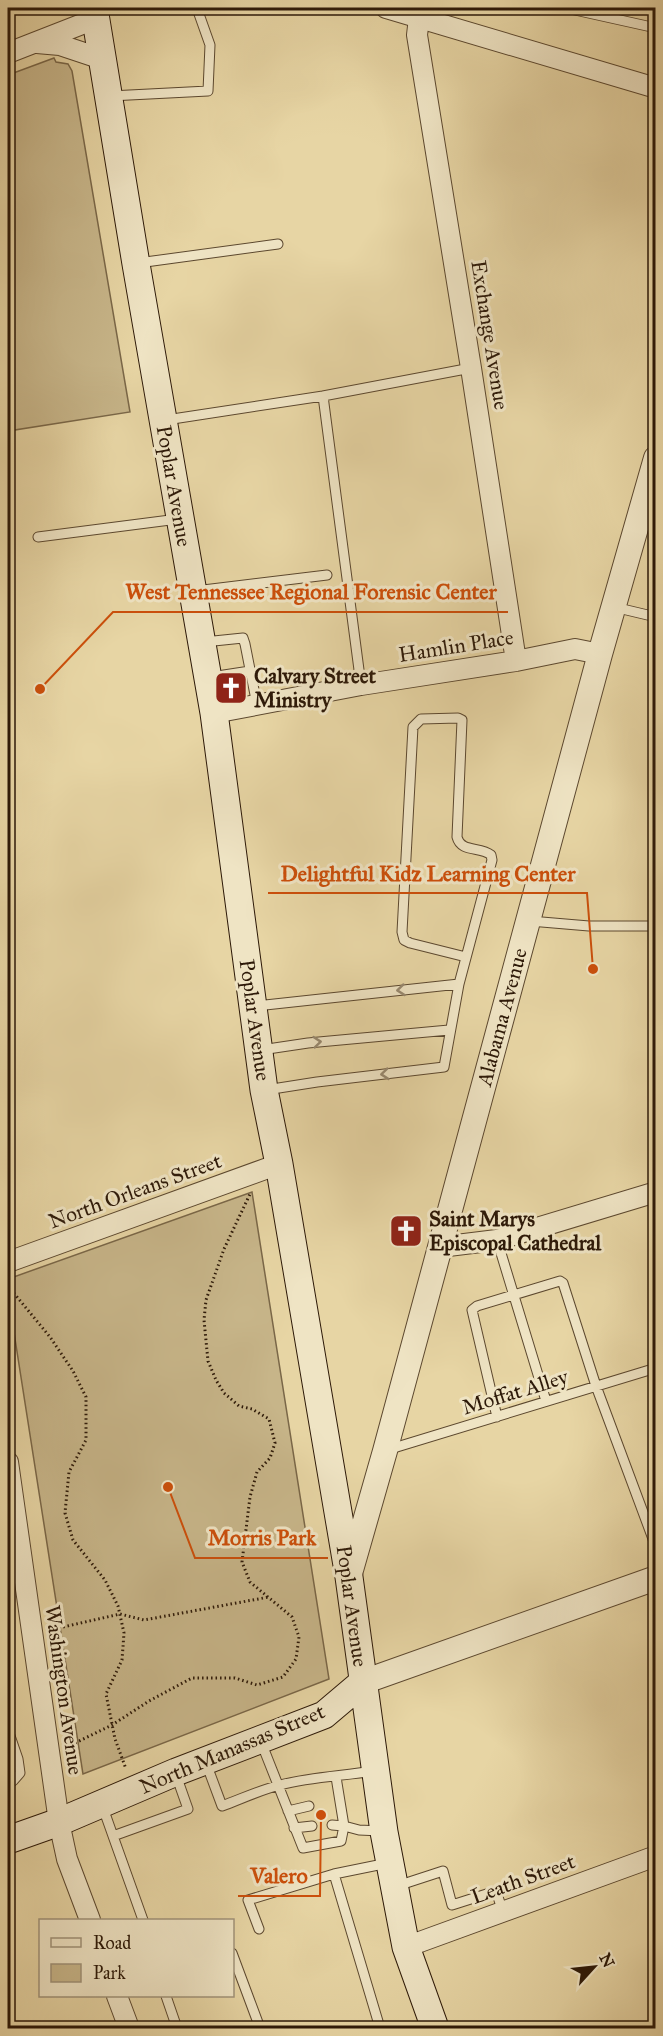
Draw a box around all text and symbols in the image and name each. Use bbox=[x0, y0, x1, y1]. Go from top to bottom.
street label: Exchange Avenue bbox=[465, 258, 515, 412]
street label: Poplar Avenue bbox=[151, 423, 197, 549]
callout: West Tennessee Regional Forensic Center bbox=[113, 572, 508, 612]
text: West Tennessee Regional Forensic Center bbox=[125, 578, 497, 605]
street label: Hamlin Place bbox=[397, 624, 516, 668]
place label: Calvary Street Ministry bbox=[254, 663, 376, 713]
church icon: Calvary Street Ministry bbox=[213, 670, 249, 706]
callout: Delightful Kidz Learning Center bbox=[268, 853, 587, 893]
text: Delightful Kidz Learning Center bbox=[280, 860, 576, 887]
street label: Alabama Avenue bbox=[471, 945, 533, 1090]
street label: Poplar Avenue bbox=[234, 957, 276, 1083]
one-way arrow bbox=[396, 983, 405, 996]
one-way arrow bbox=[312, 1037, 321, 1049]
one-way arrow bbox=[381, 1067, 390, 1080]
street label: North Orleans Street bbox=[45, 1147, 226, 1234]
place label: Saint Marys Episcopal Cathedral bbox=[429, 1206, 602, 1256]
church icon: Saint Marys Episcopal Cathedral bbox=[388, 1213, 424, 1249]
street label: Moffat Alley bbox=[459, 1363, 572, 1420]
callout: Morris Park bbox=[195, 1518, 328, 1558]
text: Morris Park bbox=[208, 1524, 317, 1551]
street label: Poplar Avenue bbox=[331, 1543, 373, 1669]
street label: Washington Avenue bbox=[39, 1603, 89, 1777]
street label: North Manassas Street bbox=[135, 1698, 329, 1800]
street label: Leath Street bbox=[467, 1848, 579, 1910]
callout: Valero bbox=[238, 1856, 320, 1896]
text: Valero bbox=[249, 1862, 308, 1889]
legend bbox=[39, 1919, 234, 1997]
text: Road bbox=[93, 1932, 131, 1954]
north arrow bbox=[564, 1937, 624, 1997]
text: N bbox=[595, 1950, 619, 1971]
text: Park bbox=[93, 1962, 126, 1984]

